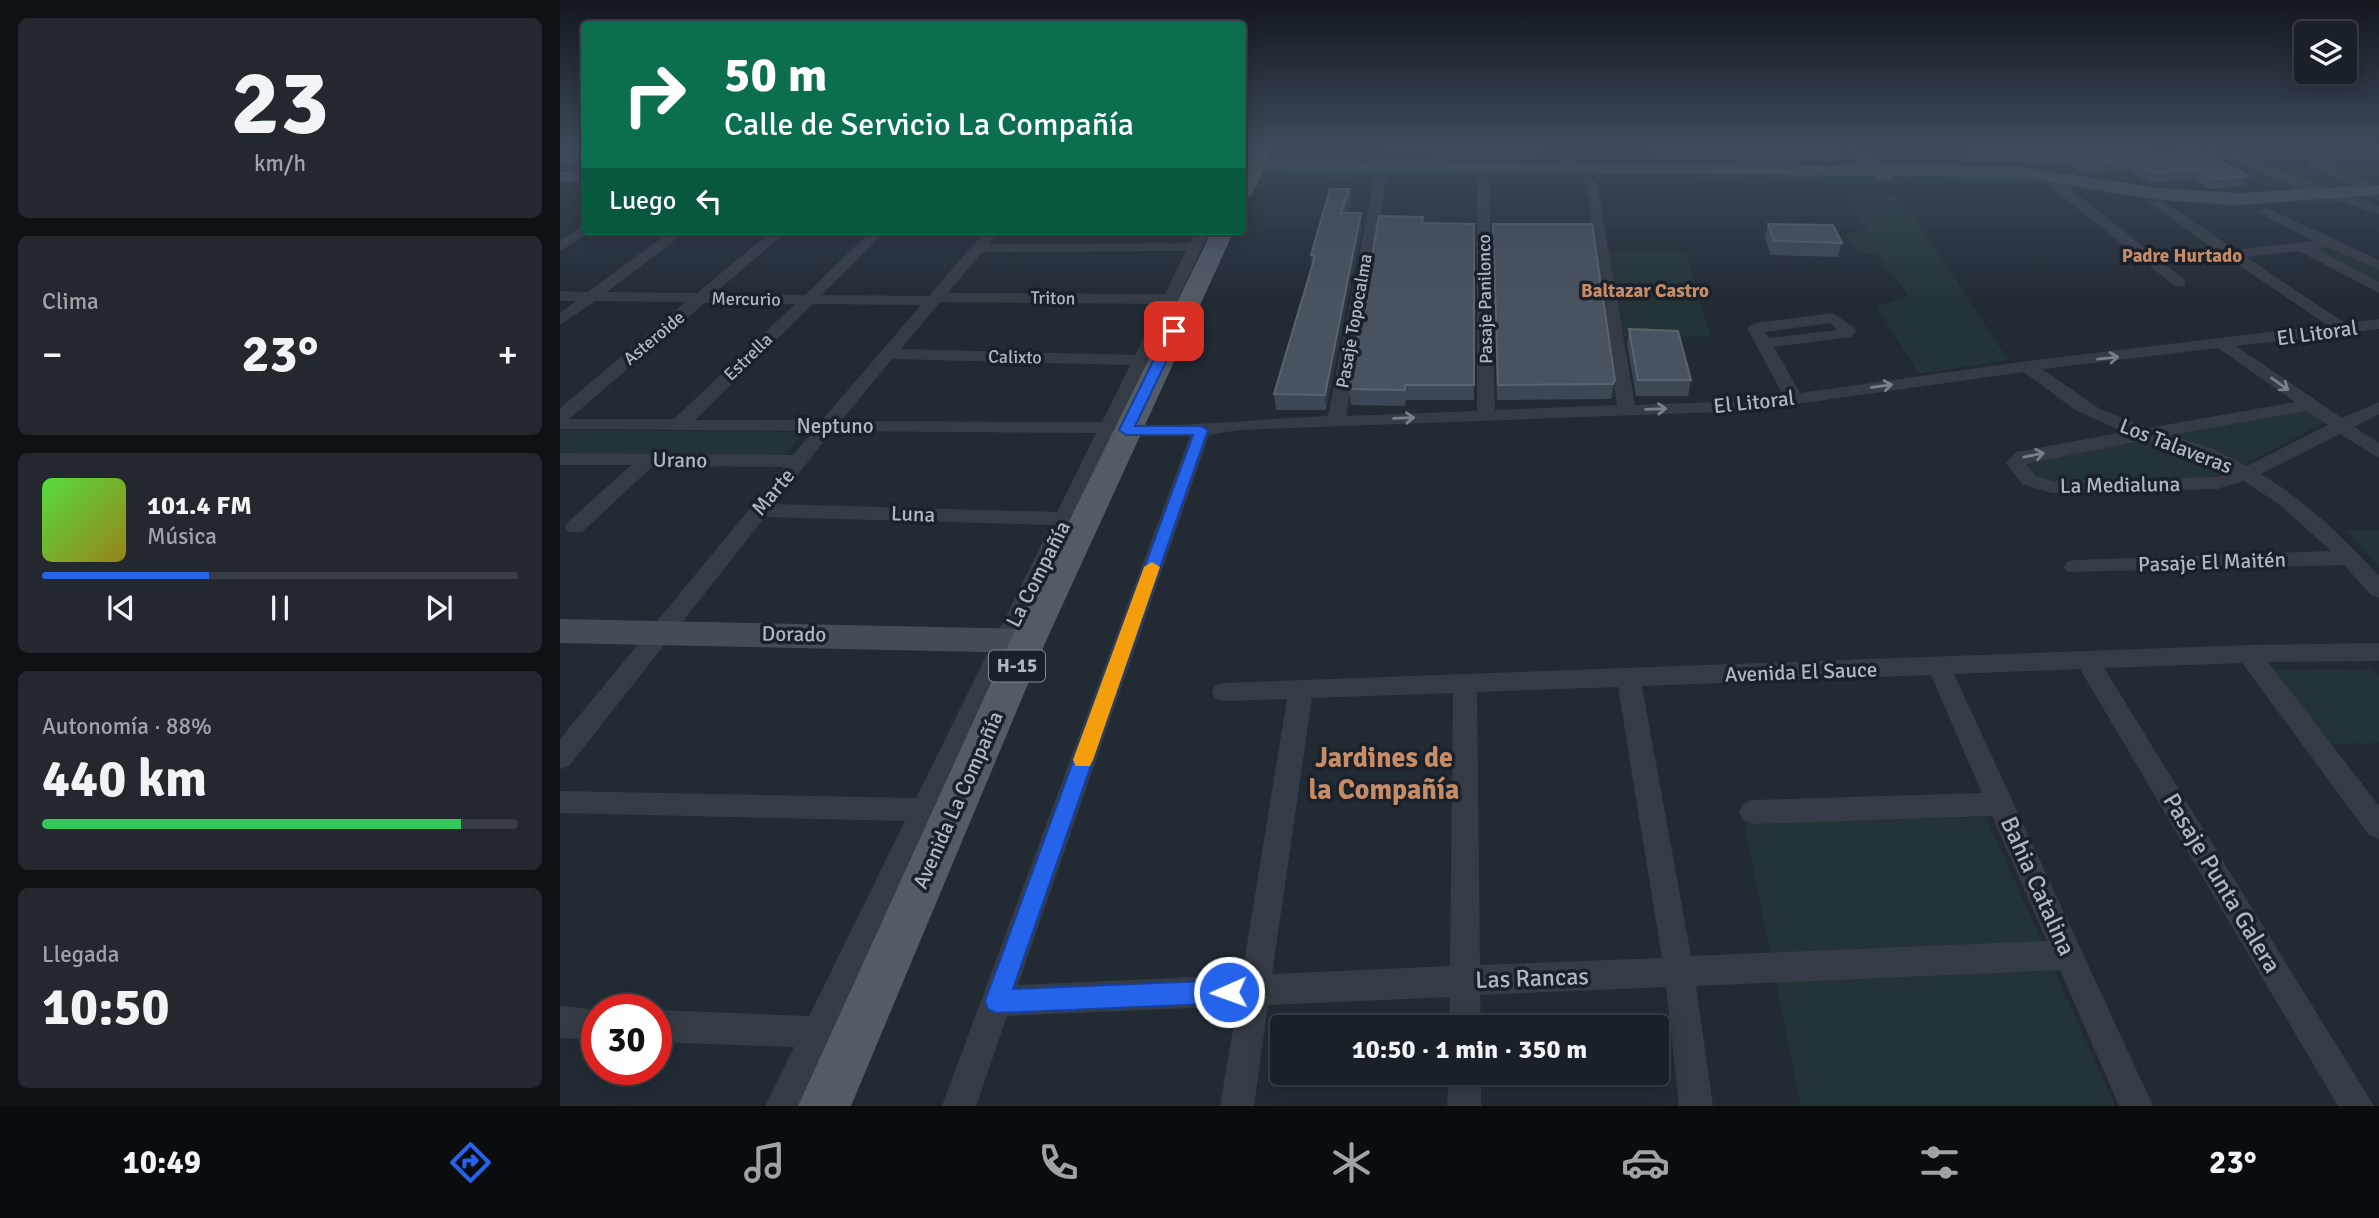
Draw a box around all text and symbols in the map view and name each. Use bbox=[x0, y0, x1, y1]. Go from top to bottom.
map controls bbox=[2294, 21, 2357, 84]
button: layers bbox=[2294, 21, 2357, 84]
text: 50 m bbox=[724, 45, 827, 105]
text: 23 bbox=[231, 47, 329, 160]
icon: right bbox=[609, 49, 700, 140]
text: Calle de Servicio La Compañía bbox=[724, 105, 1134, 144]
text: km/h bbox=[254, 149, 306, 178]
icon: left bbox=[690, 182, 728, 220]
text: Luego bbox=[609, 185, 676, 217]
street label: Pasaje Panilonco bbox=[1473, 234, 1497, 364]
district label: Padre Hurtado bbox=[2122, 244, 2242, 268]
street label: Pasaje Topocalma bbox=[1331, 252, 1377, 390]
district label: Baltazar Castro bbox=[1581, 279, 1709, 303]
text: Clima bbox=[42, 287, 99, 316]
street label: Mercurio bbox=[711, 287, 781, 311]
street label: Triton bbox=[1030, 287, 1076, 309]
pin bbox=[1144, 301, 1204, 361]
street label: Asteroide bbox=[619, 306, 689, 370]
icon: arrive bbox=[1155, 312, 1193, 350]
street label: El Litoral bbox=[2275, 314, 2359, 352]
text: 23° bbox=[242, 322, 318, 386]
street label: Estrella bbox=[719, 329, 777, 385]
text: − bbox=[42, 331, 63, 378]
text: + bbox=[497, 331, 518, 378]
street label: Calixto bbox=[988, 346, 1042, 368]
one-way arrow bbox=[2096, 351, 2118, 364]
one-way arrow bbox=[2270, 377, 2289, 391]
one-way arrow bbox=[1870, 379, 1893, 392]
street label: El Litoral bbox=[1712, 385, 1796, 419]
one-way arrow bbox=[1644, 402, 1667, 415]
one-way arrow bbox=[1392, 412, 1415, 425]
street label: Neptuno bbox=[796, 413, 874, 439]
street label: Los Talaveras bbox=[2116, 413, 2236, 479]
street label: Urano bbox=[652, 447, 708, 473]
one-way arrow bbox=[2022, 447, 2045, 461]
street label: Marte bbox=[746, 463, 800, 521]
street label: La Medialuna bbox=[2060, 471, 2180, 499]
text: 101.4 FM bbox=[147, 490, 252, 522]
street label: Luna bbox=[891, 500, 935, 528]
street label: La Compañía bbox=[1000, 517, 1076, 631]
text: Música bbox=[147, 522, 217, 551]
street label: Pasaje El Maitén bbox=[2138, 546, 2286, 578]
icon: previous bbox=[102, 589, 140, 627]
icon: pause bbox=[261, 589, 299, 627]
icon: next bbox=[420, 589, 458, 627]
street label: Dorado bbox=[761, 620, 827, 648]
road number: H-15 bbox=[989, 650, 1045, 681]
street label: Avenida El Sauce bbox=[1724, 656, 1878, 688]
street label: Avenida La Compañía bbox=[907, 707, 1009, 893]
text: Autonomía · 88% bbox=[42, 712, 212, 741]
district label: Jardines de la Compañía bbox=[1309, 741, 1459, 807]
text: 440 km bbox=[42, 747, 207, 811]
street label: Pasaje Punta Galera bbox=[2156, 788, 2288, 978]
street label: Bahia Catalina bbox=[1994, 812, 2082, 960]
text: Llegada bbox=[42, 940, 119, 969]
position arrow bbox=[1192, 955, 1266, 1029]
street label: Las Rancas bbox=[1475, 961, 1589, 995]
text: 10:50 bbox=[42, 975, 170, 1039]
speed limit sign: 30 bbox=[581, 994, 672, 1085]
text: 10:50 · 1 min · 350 m bbox=[1352, 1034, 1587, 1066]
icon: directions bbox=[446, 1138, 495, 1187]
icon: music bbox=[740, 1138, 789, 1187]
icon: phone bbox=[1034, 1138, 1083, 1187]
icon: climate bbox=[1327, 1138, 1376, 1187]
icon: car bbox=[1621, 1138, 1670, 1187]
icon: filters bbox=[1915, 1138, 1964, 1187]
text: 10:49 bbox=[122, 1143, 201, 1182]
text: 23° bbox=[2209, 1143, 2256, 1182]

